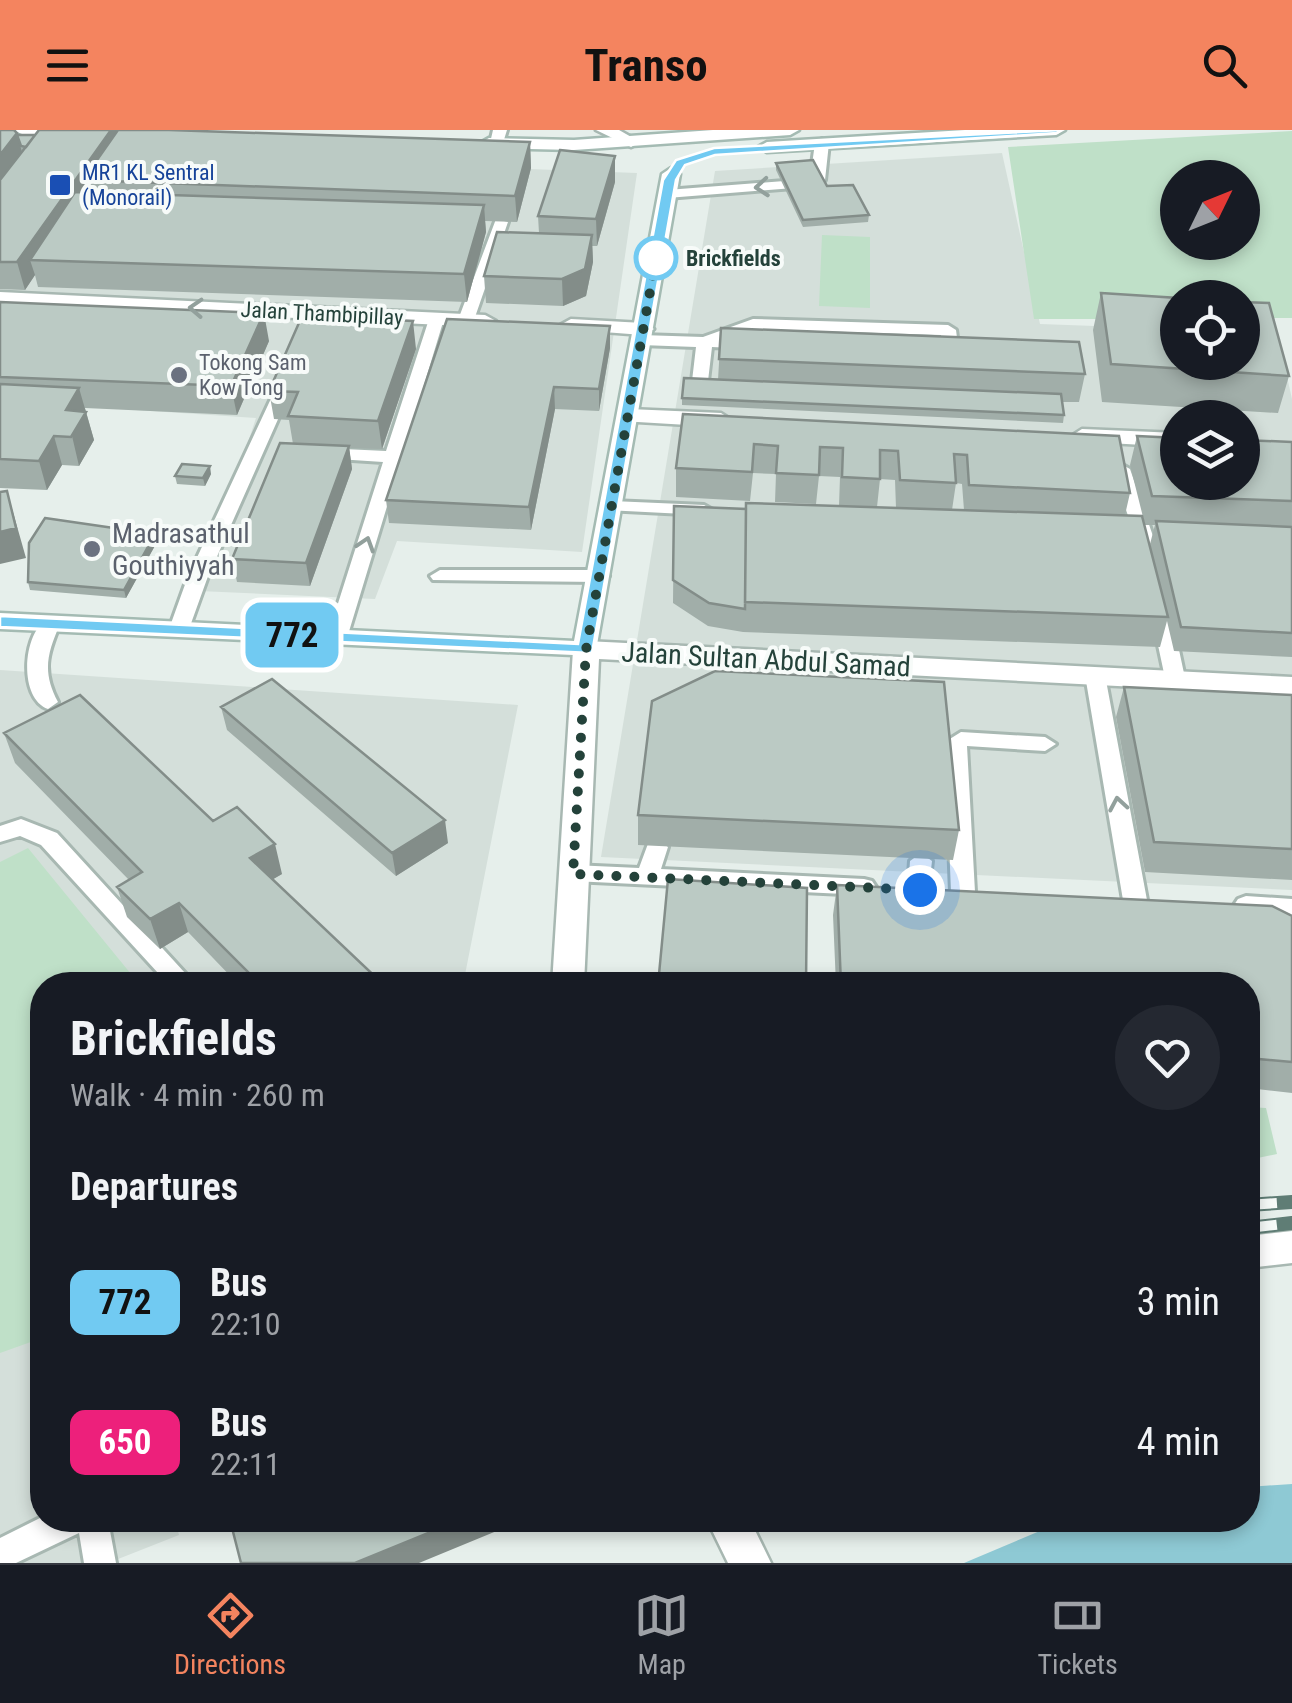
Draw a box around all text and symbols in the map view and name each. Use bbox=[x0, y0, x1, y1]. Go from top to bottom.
icon: menu bbox=[40, 38, 95, 93]
icon: search bbox=[1197, 38, 1252, 93]
text: Transo bbox=[584, 39, 708, 92]
place label: MR1 KL Sentral (Monorail) bbox=[82, 160, 214, 211]
north arrow bbox=[1160, 160, 1260, 260]
map controls bbox=[1160, 160, 1260, 500]
marker: MR1 KL Sentral (Monorail) bbox=[47, 172, 73, 198]
one-way arrow bbox=[753, 176, 769, 198]
marker: Brickfields bbox=[635, 237, 677, 279]
place label: Brickfields bbox=[686, 246, 781, 271]
button: locate bbox=[1160, 280, 1260, 380]
one-way arrow bbox=[188, 297, 204, 318]
street label: Jalan Thambipillay bbox=[240, 297, 404, 330]
place label: Tokong Sam Kow Tong bbox=[199, 350, 306, 400]
marker: Tokong Sam Kow Tong bbox=[168, 364, 190, 386]
button: layers bbox=[1160, 400, 1260, 500]
place label: Madrasathul Gouthiyyah bbox=[112, 517, 250, 582]
one-way arrow bbox=[354, 537, 375, 554]
marker: Madrasathul Gouthiyyah bbox=[81, 538, 103, 560]
line badge: 772 bbox=[234, 602, 350, 668]
text: 772 bbox=[265, 615, 319, 656]
street label: Jalan Sultan Abdul Samad bbox=[621, 635, 911, 684]
one-way arrow bbox=[1108, 796, 1129, 813]
your location bbox=[895, 865, 945, 915]
button: heart bbox=[1115, 1005, 1220, 1110]
text: Brickfields bbox=[70, 1010, 277, 1067]
text: Walk · 4 min · 260 m bbox=[70, 1076, 325, 1114]
text: Departures bbox=[70, 1165, 238, 1209]
text: Bus bbox=[210, 1261, 267, 1305]
text: 3 min bbox=[1137, 1280, 1220, 1324]
text: 772 bbox=[98, 1282, 152, 1323]
text: 22:10 bbox=[210, 1305, 281, 1343]
text: Bus bbox=[210, 1401, 267, 1445]
text: 4 min bbox=[1137, 1420, 1220, 1464]
text: 650 bbox=[98, 1422, 152, 1463]
text: 22:11 bbox=[210, 1445, 281, 1483]
tab: Directions bbox=[174, 1588, 286, 1681]
tab: Map bbox=[634, 1588, 689, 1681]
tab: Tickets bbox=[1037, 1588, 1118, 1681]

